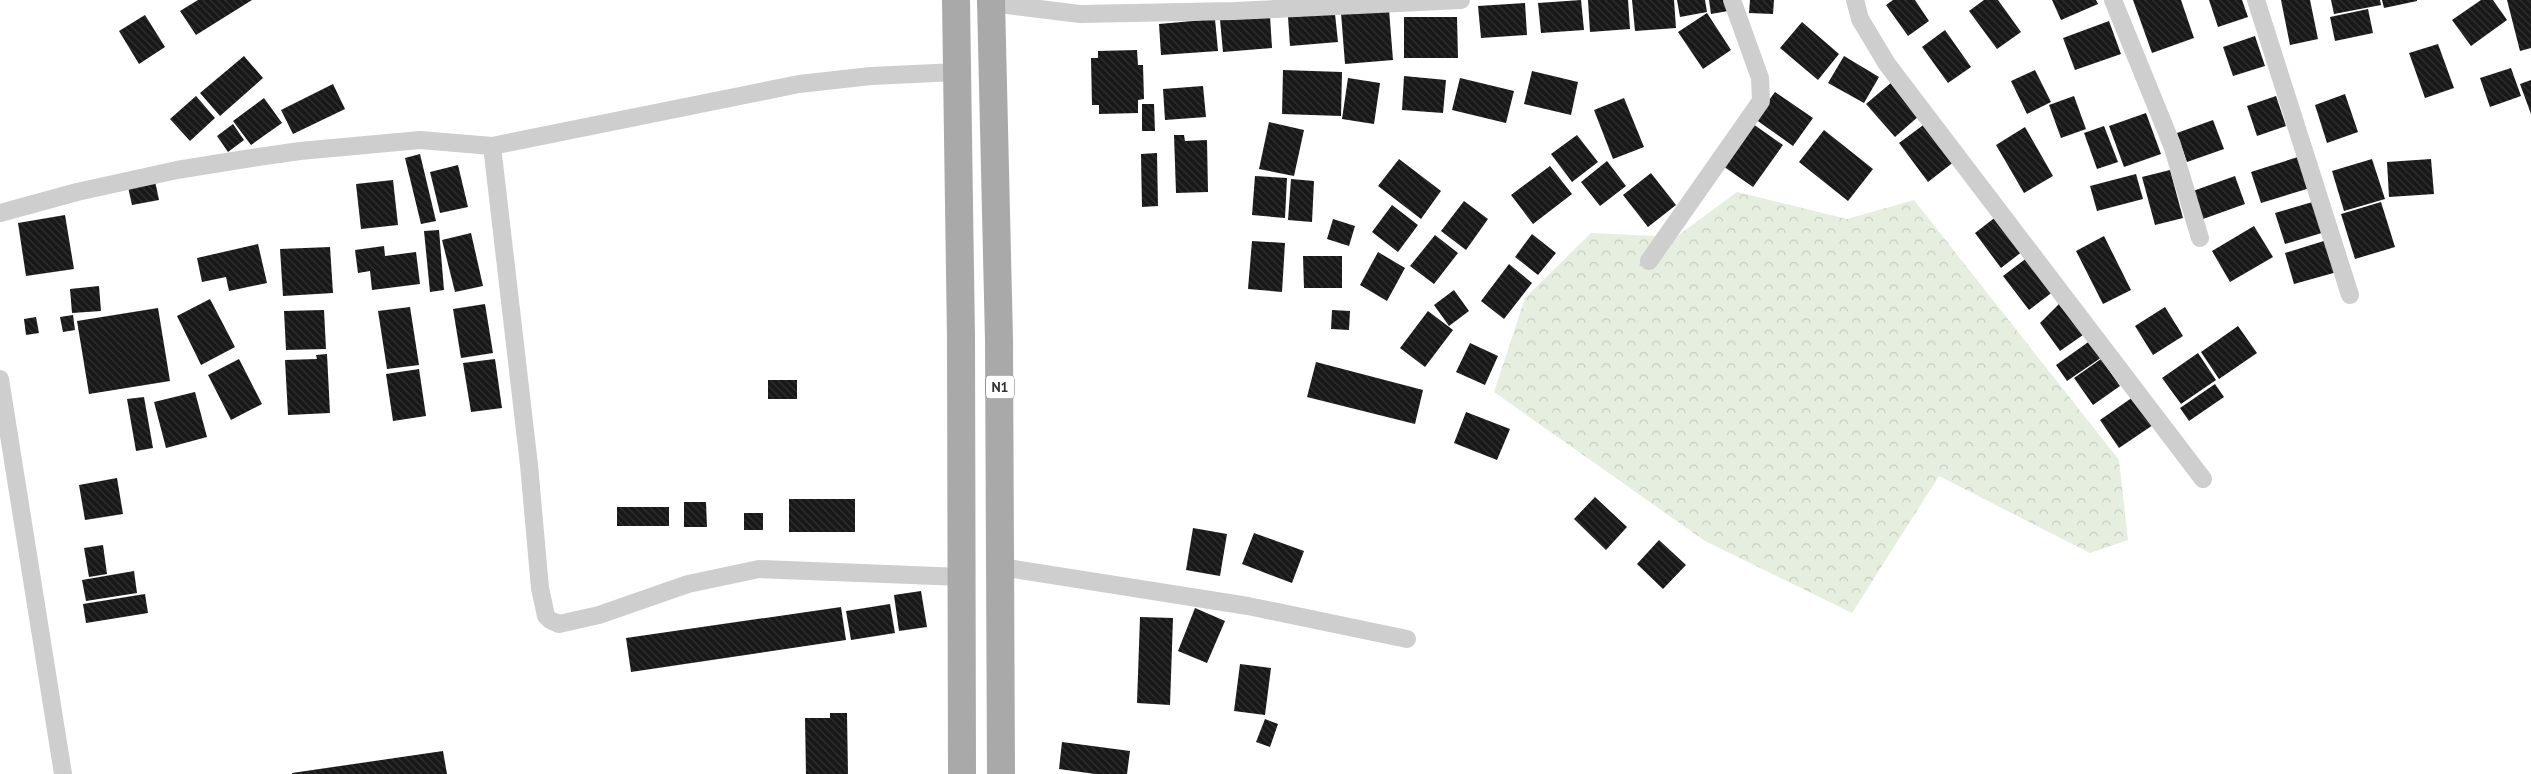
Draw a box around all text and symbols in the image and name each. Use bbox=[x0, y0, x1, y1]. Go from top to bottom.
road number: N1 bbox=[986, 376, 1014, 398]

